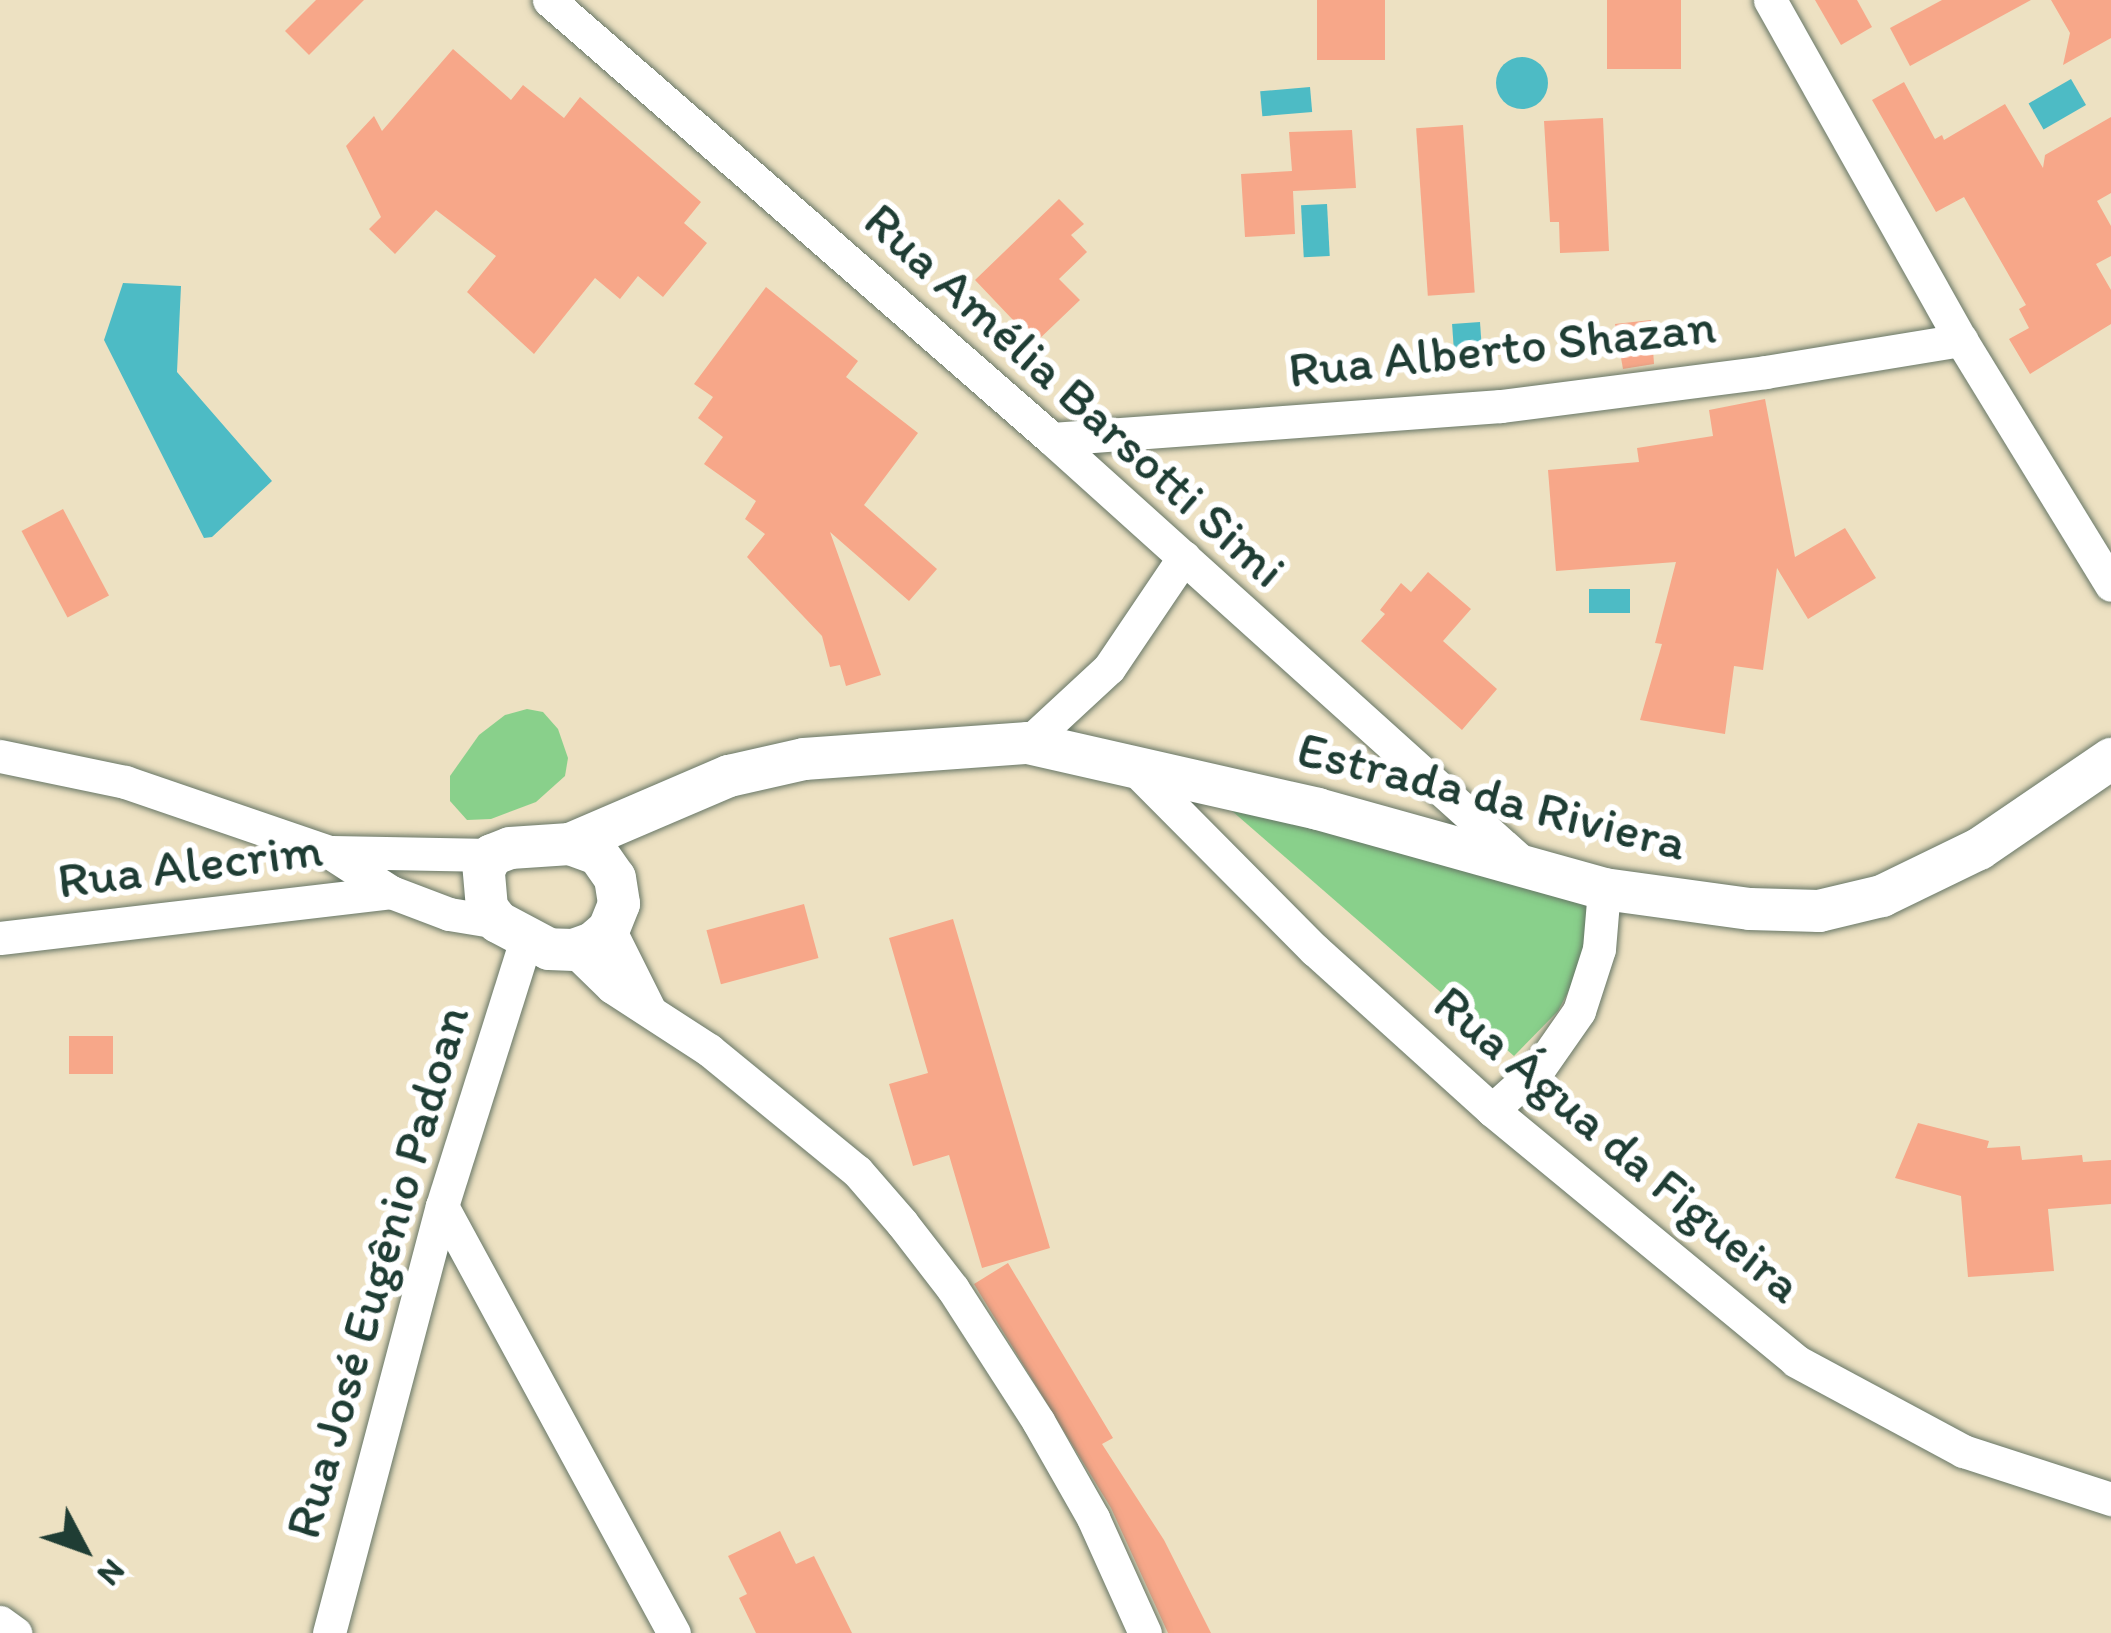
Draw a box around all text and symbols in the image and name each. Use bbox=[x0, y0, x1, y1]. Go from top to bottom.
street label: Rua Amélia Barsotti Simi bbox=[852, 189, 1298, 601]
street label: Rua Alberto Shazan bbox=[1285, 295, 1719, 401]
street label: Estrada da Riviera bbox=[1291, 718, 1693, 874]
street label: Rua Alecrim bbox=[54, 818, 326, 912]
street label: Rua Água da Figueira bbox=[1422, 973, 1814, 1315]
street label: Rua José Eugênio Padoan bbox=[272, 999, 482, 1545]
north arrow bbox=[24, 1489, 144, 1609]
text: N bbox=[90, 1552, 134, 1594]

